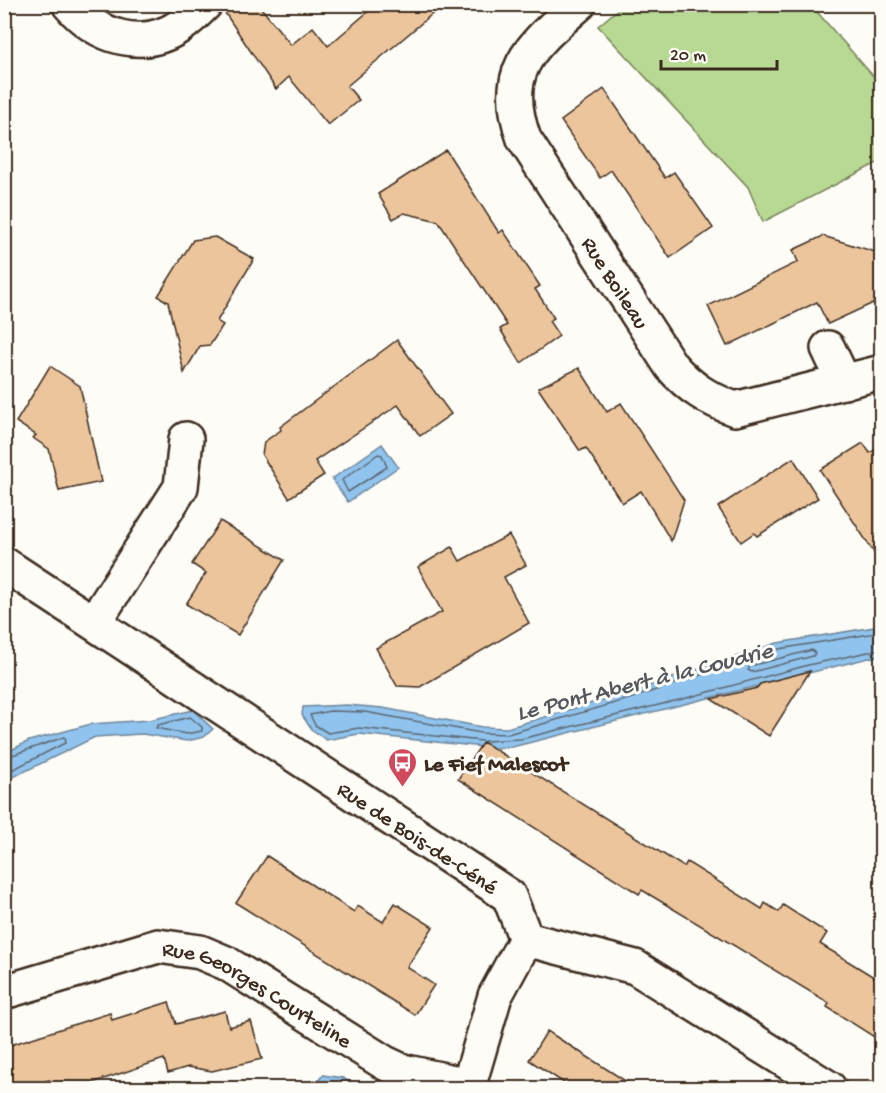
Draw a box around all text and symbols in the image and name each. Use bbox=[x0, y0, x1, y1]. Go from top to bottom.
scale bar bbox=[661, 33, 776, 71]
text: 20 m bbox=[670, 46, 706, 67]
street label: Rue Boileau bbox=[574, 233, 653, 335]
water label: Le Pont Abert à la Coudrie bbox=[514, 637, 777, 729]
bus stop icon: Le Fief Malescot bbox=[387, 746, 419, 788]
place label: Le Fief Malescot bbox=[424, 753, 570, 779]
street label: Rue de Bois-de-Céné bbox=[331, 778, 502, 902]
street label: Rue Georges Courteline bbox=[160, 938, 356, 1056]

